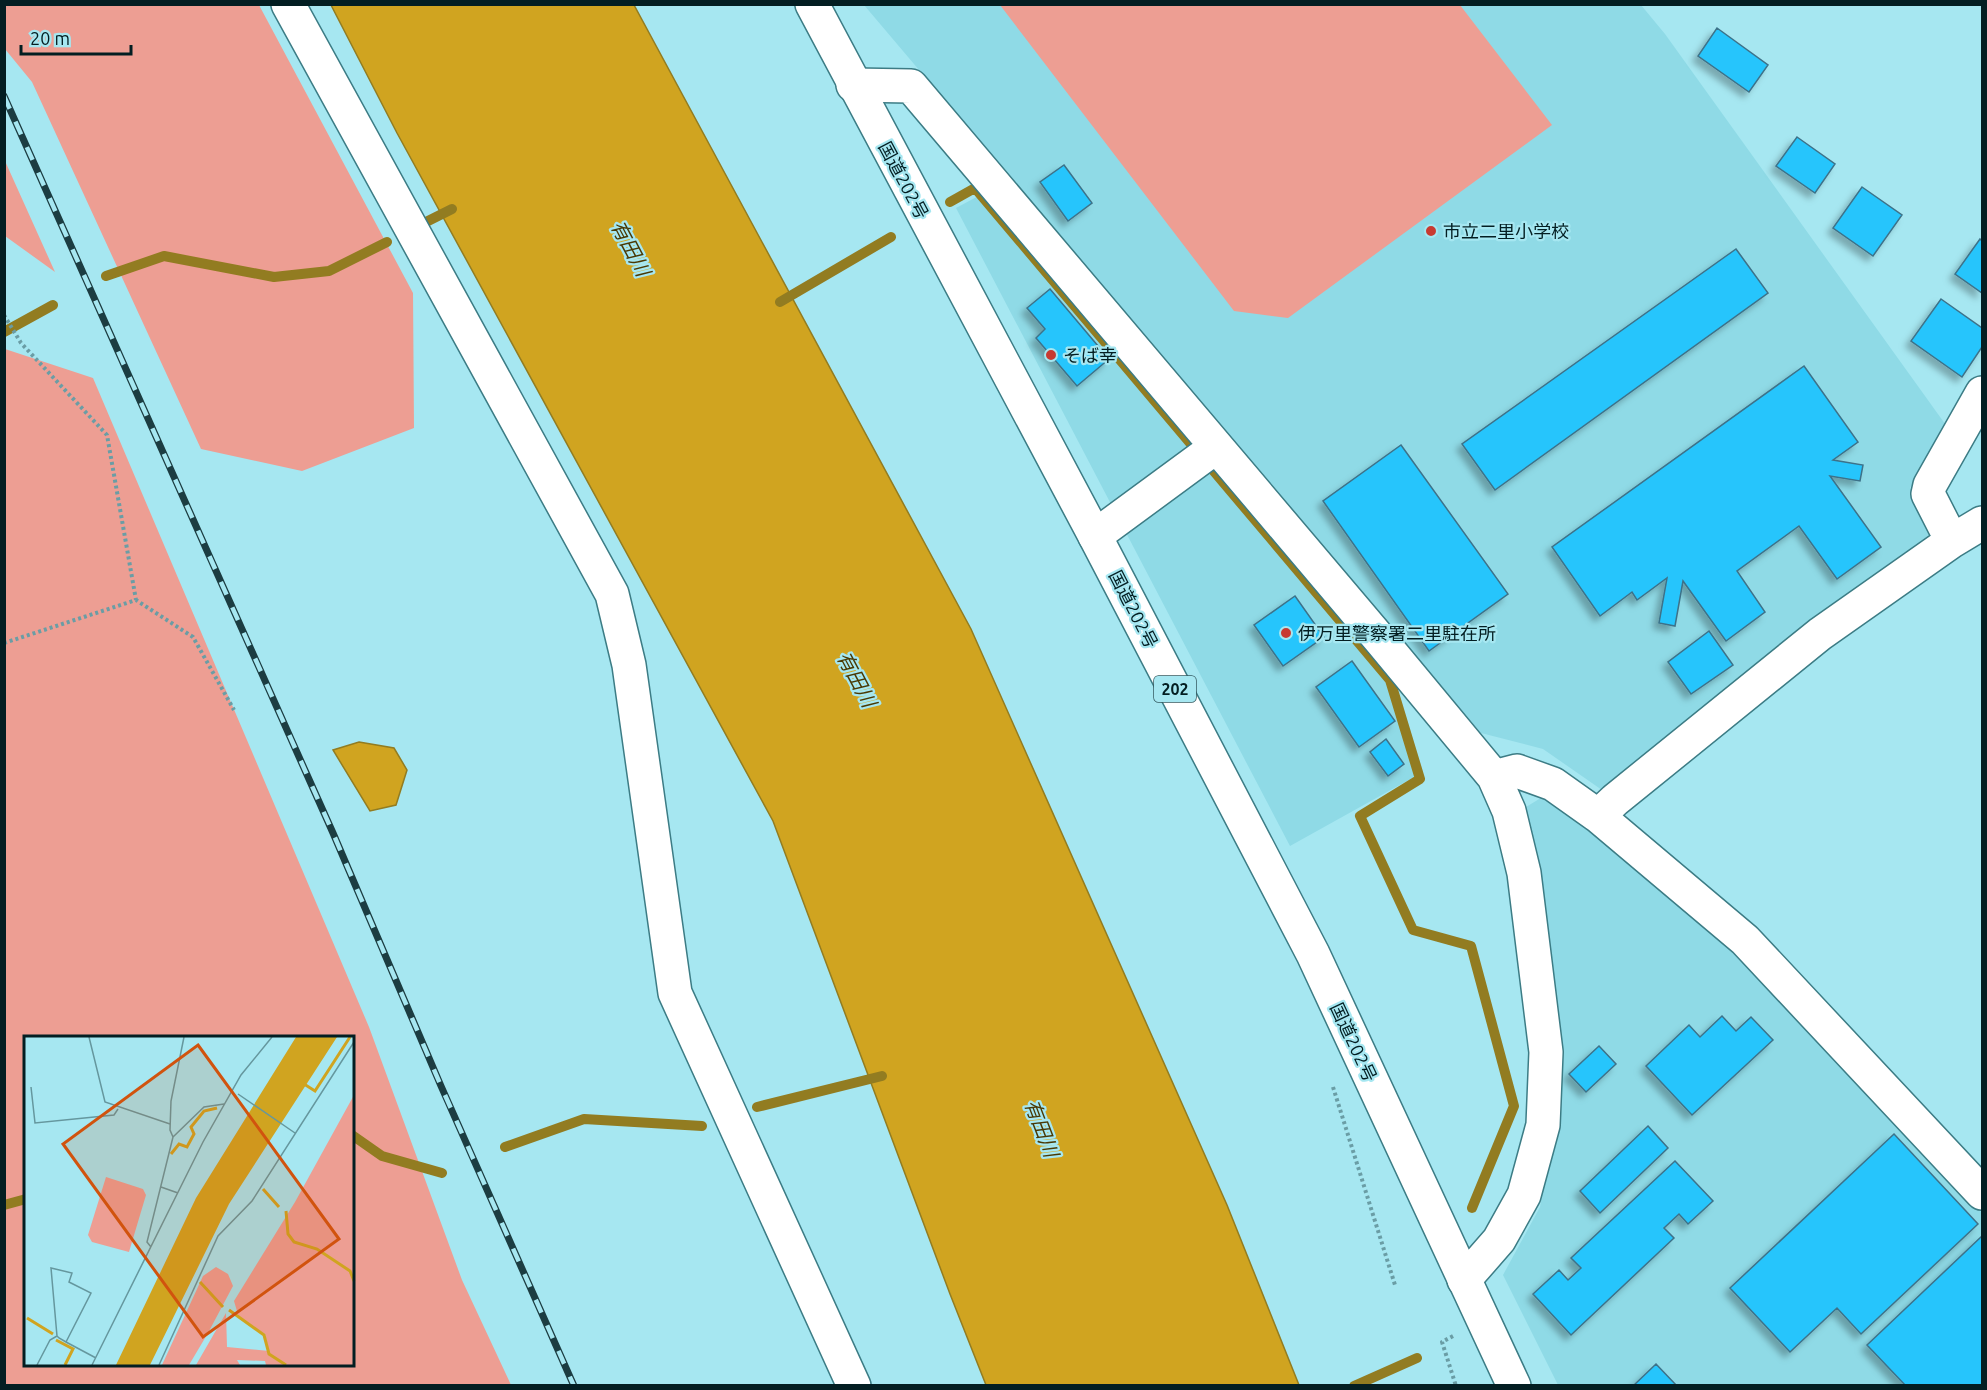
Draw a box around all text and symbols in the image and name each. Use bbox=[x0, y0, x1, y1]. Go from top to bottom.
scale bar bbox=[21, 18, 130, 56]
text: 20 m bbox=[30, 28, 70, 48]
street label: 国道202号 bbox=[875, 138, 933, 222]
water label: 有田川 bbox=[607, 216, 656, 282]
place label: 市立二里小学校 bbox=[1443, 221, 1569, 241]
marker: 市立二里小学校 bbox=[1424, 224, 1438, 238]
place label: そば幸 bbox=[1063, 345, 1117, 365]
marker: そば幸 bbox=[1044, 348, 1058, 362]
street label: 国道202号 bbox=[1106, 567, 1162, 651]
place label: 伊万里警察署二里駐在所 bbox=[1298, 623, 1496, 643]
marker: 伊万里警察署二里駐在所 bbox=[1279, 626, 1293, 640]
water label: 有田川 bbox=[833, 647, 882, 713]
road number: 202 bbox=[1154, 676, 1196, 702]
street label: 国道202号 bbox=[1327, 999, 1381, 1085]
inset map bbox=[24, 1036, 354, 1366]
water label: 有田川 bbox=[1021, 1096, 1064, 1162]

